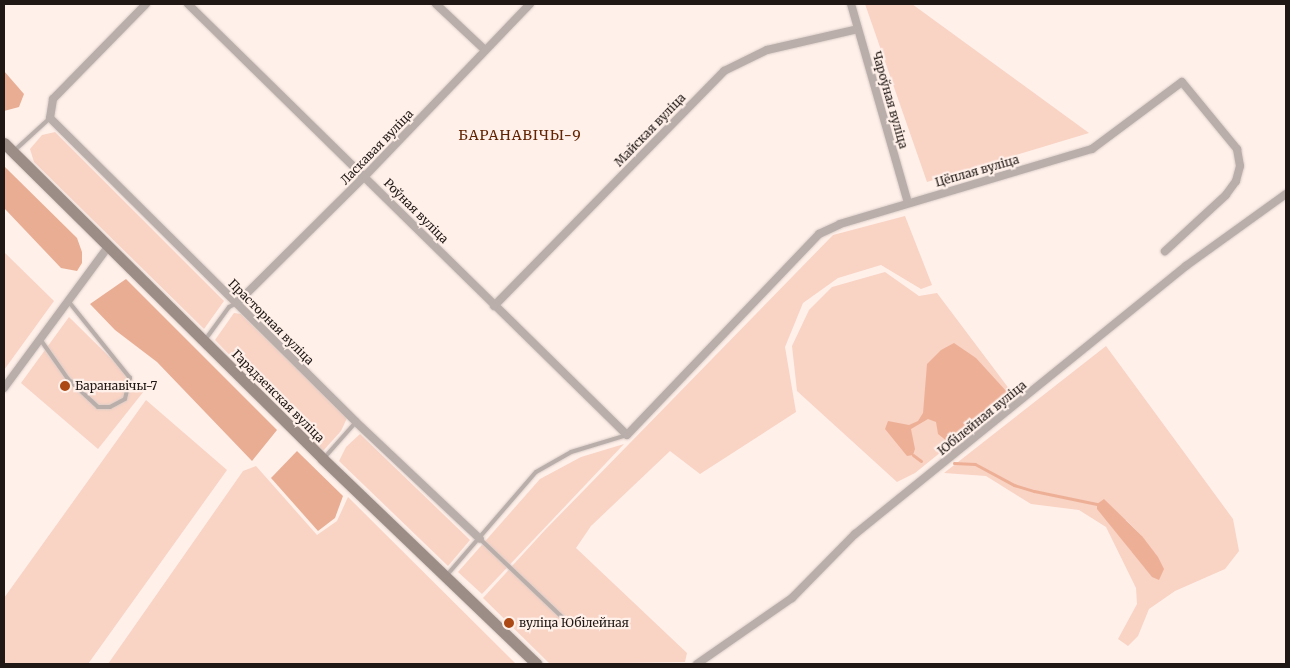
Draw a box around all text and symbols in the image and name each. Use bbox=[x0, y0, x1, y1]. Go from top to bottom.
street label: Чароўная вуліца bbox=[869, 50, 911, 150]
street label: Майская вуліца bbox=[611, 90, 689, 170]
street label: Ласкавая вуліца bbox=[338, 107, 416, 187]
district label: БАРАНАВІЧЫ-9 bbox=[457, 127, 583, 143]
street label: Цёплая вуліца bbox=[933, 152, 1021, 190]
street label: Роўная вуліца bbox=[381, 176, 451, 246]
street label: Прасторная вуліца bbox=[225, 276, 317, 368]
street label: Гарадзенская вуліца bbox=[229, 347, 327, 445]
street label: Юбілейная вуліца bbox=[935, 378, 1029, 458]
place label: Баранавічы-7 bbox=[75, 379, 157, 393]
marker: Баранавічы-7 bbox=[59, 380, 71, 392]
place label: вуліца Юбілейная bbox=[519, 616, 629, 630]
marker: вуліца Юбілейная bbox=[503, 617, 515, 629]

